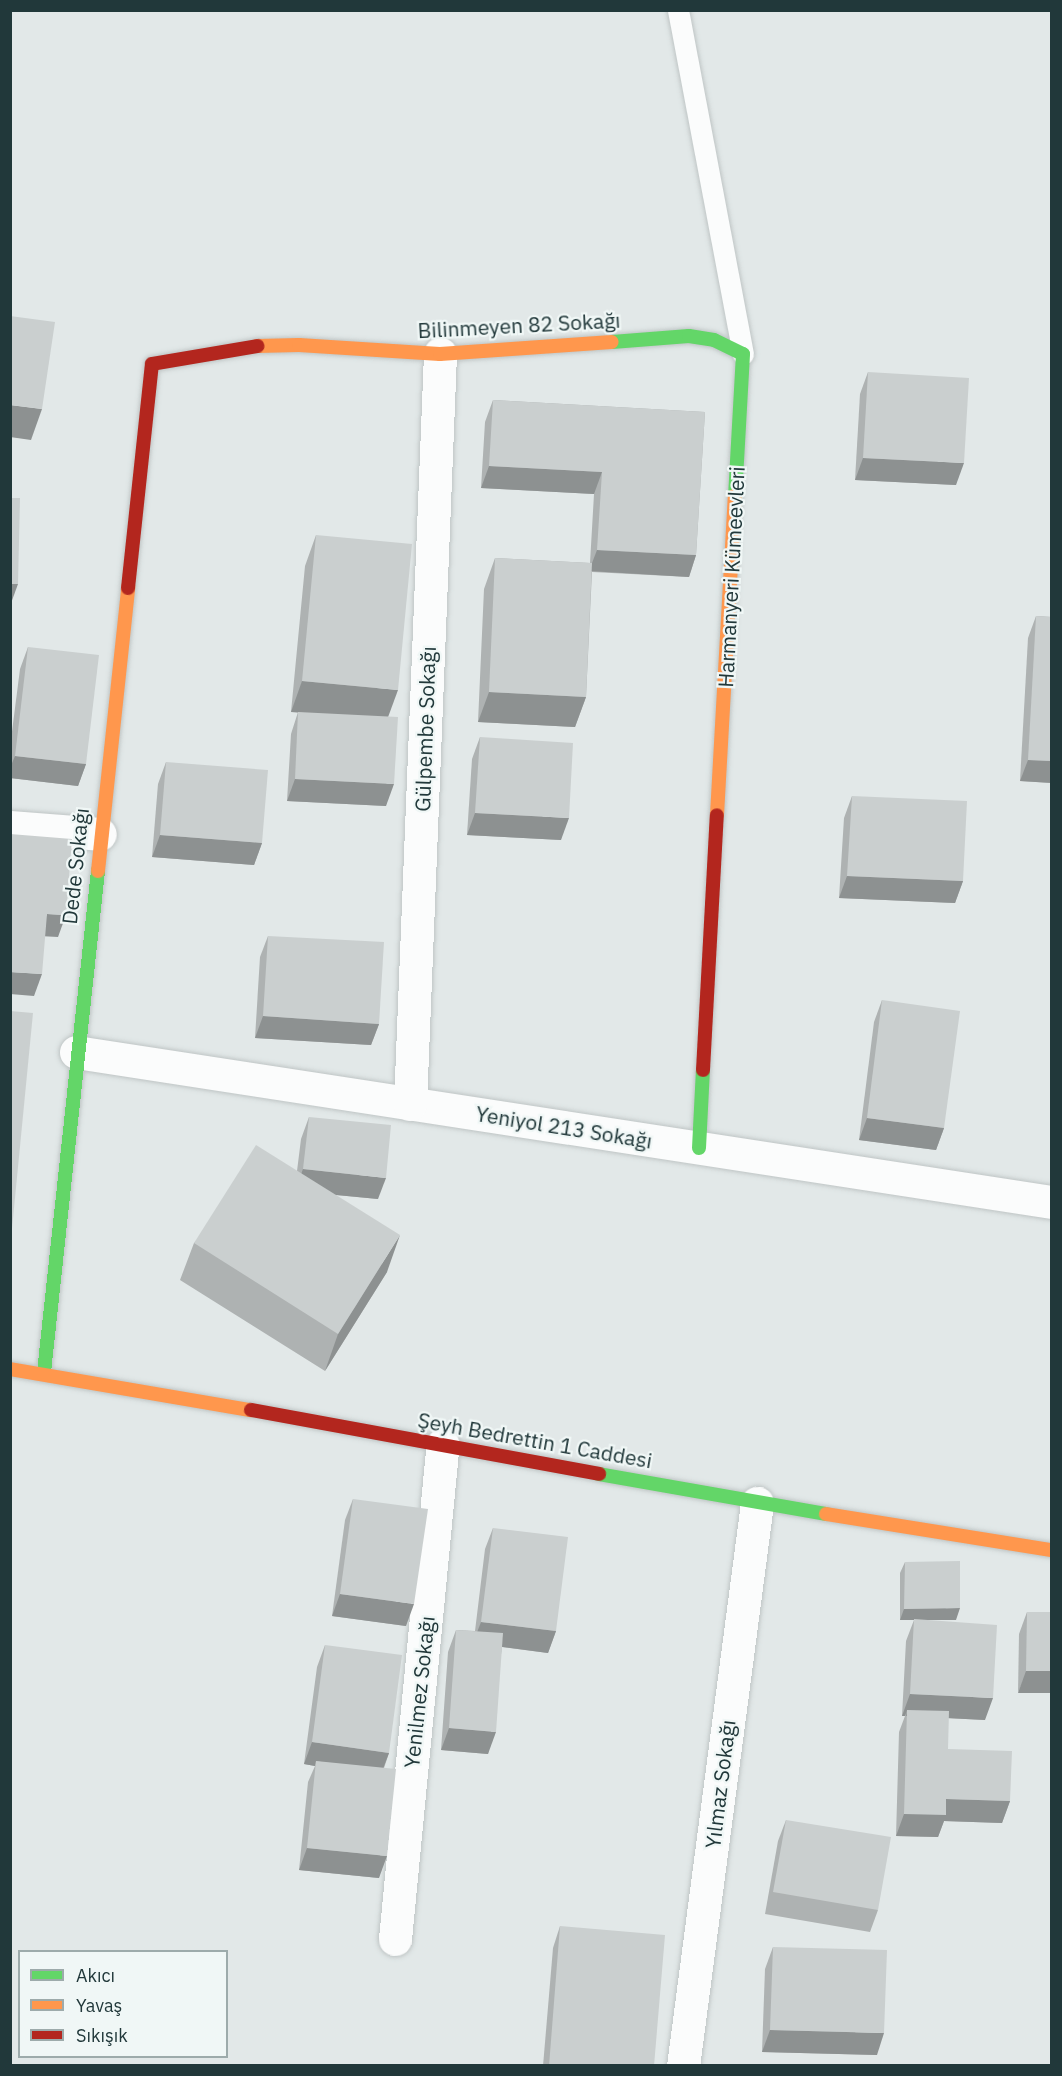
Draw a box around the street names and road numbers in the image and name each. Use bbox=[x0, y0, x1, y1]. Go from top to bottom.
street label: Bilinmeyen 82 Sokağı bbox=[417, 307, 621, 343]
street label: Harmanyeri Kümeevleri bbox=[713, 466, 749, 688]
street label: Gülpembe Sokağı bbox=[410, 646, 440, 812]
street label: Dede Sokağı bbox=[56, 807, 94, 925]
street label: Yeniyol 213 Sokağı bbox=[474, 1101, 654, 1153]
street label: Şeyh Bedrettin 1 Caddesi bbox=[416, 1407, 654, 1473]
street label: Yenilmez Sokağı bbox=[398, 1615, 440, 1769]
street label: Yılmaz Sokağı bbox=[700, 1718, 740, 1850]

